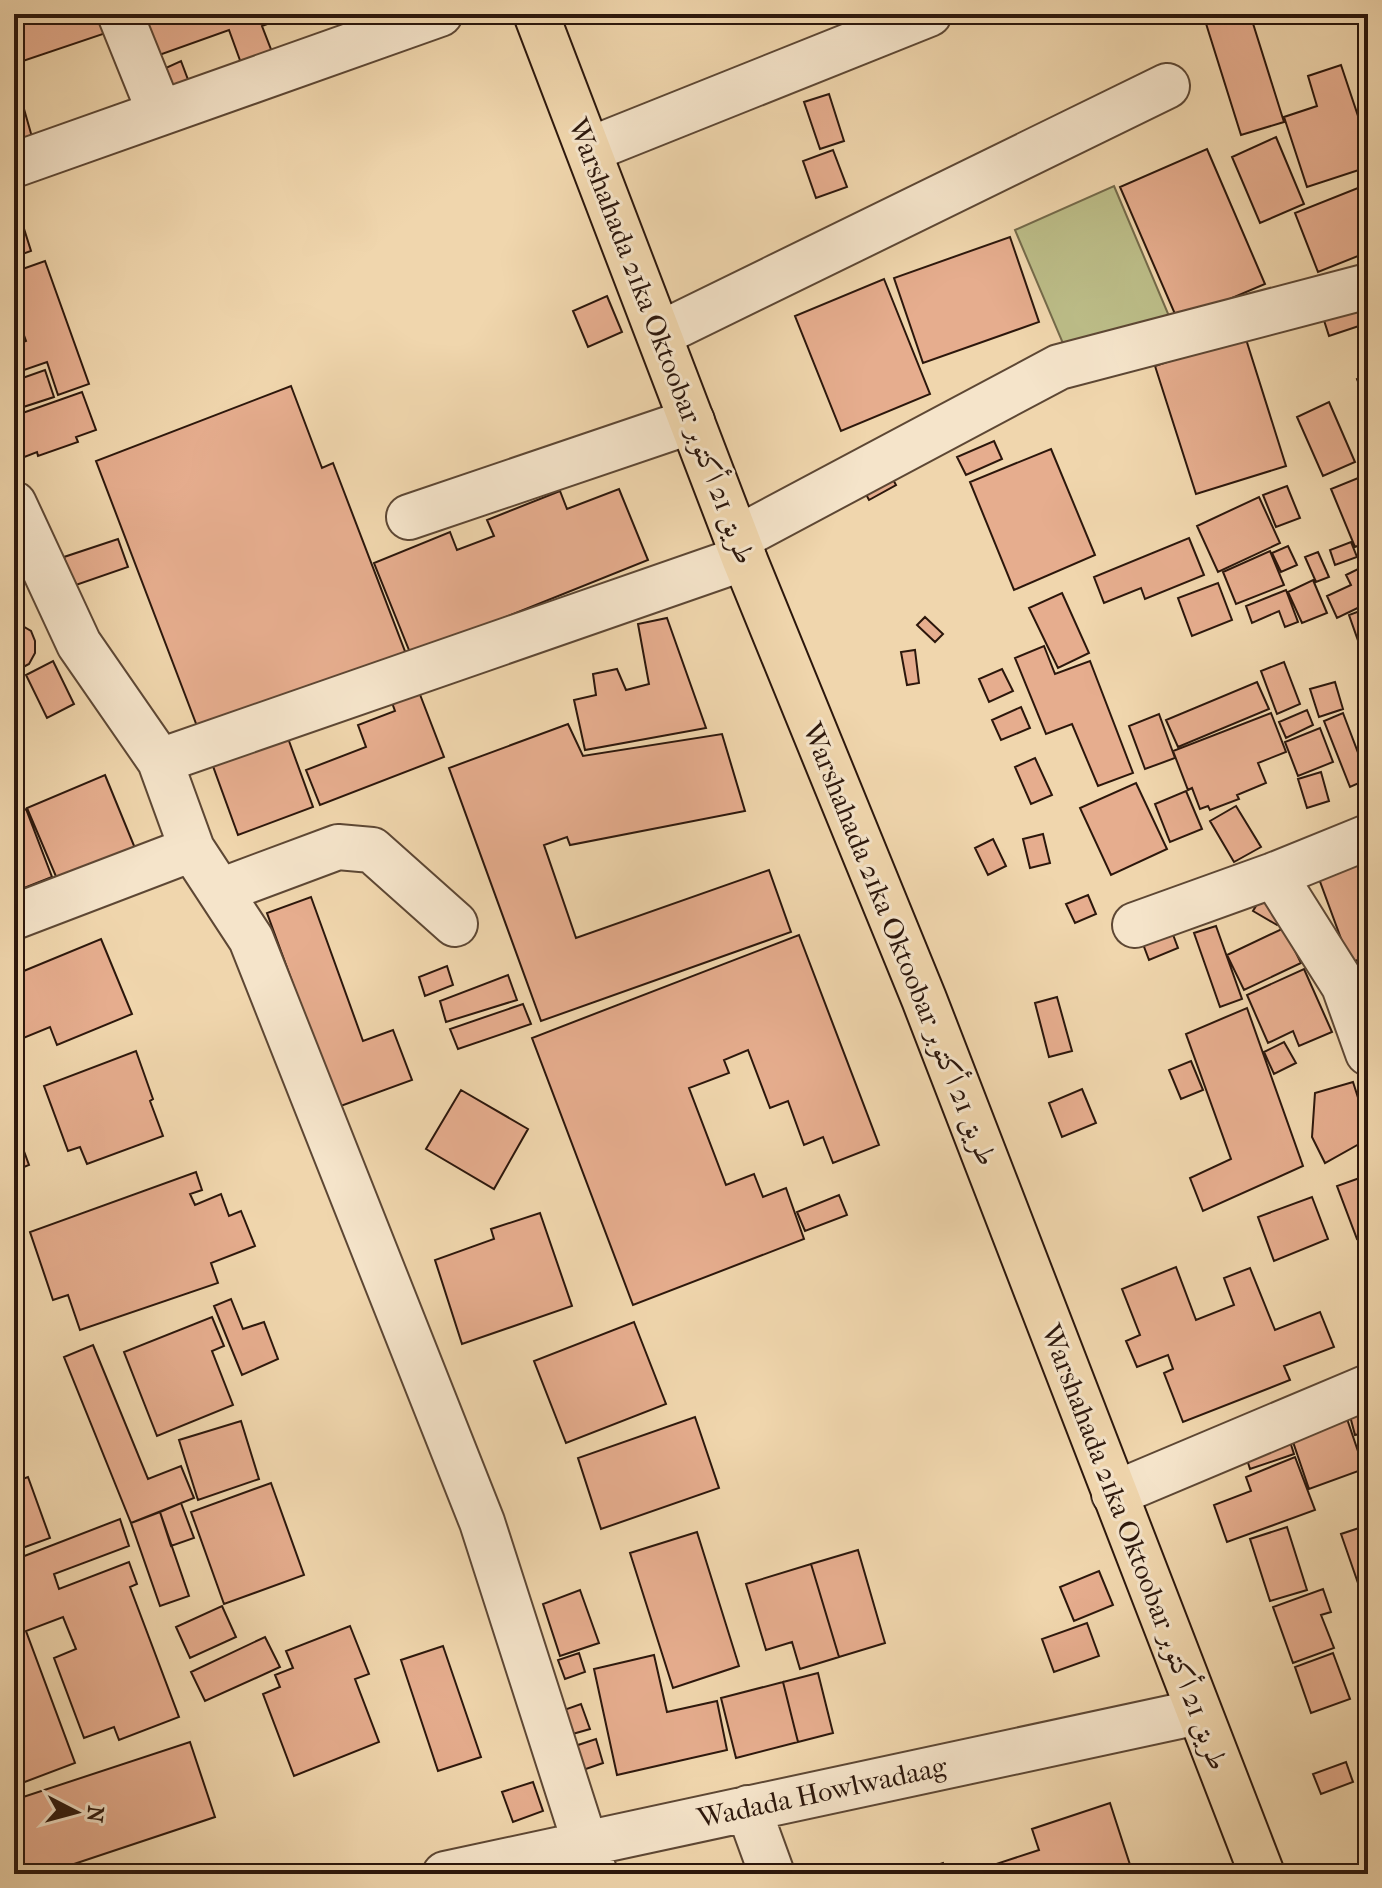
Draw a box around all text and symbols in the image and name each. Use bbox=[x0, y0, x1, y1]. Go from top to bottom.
street label: Warshahada 21ka Oktoobar طريق 21 أكتوبر bbox=[560, 111, 765, 569]
street label: Warshahada 21ka Oktoobar طريق 21 أكتوبر bbox=[794, 716, 1007, 1171]
street label: Warshahada 21ka Oktoobar طريق 21 أكتوبر bbox=[1033, 1317, 1238, 1775]
street label: Wadada Howlwadaag bbox=[693, 1749, 951, 1835]
north arrow bbox=[36, 1772, 116, 1852]
text: N bbox=[81, 1804, 109, 1824]

